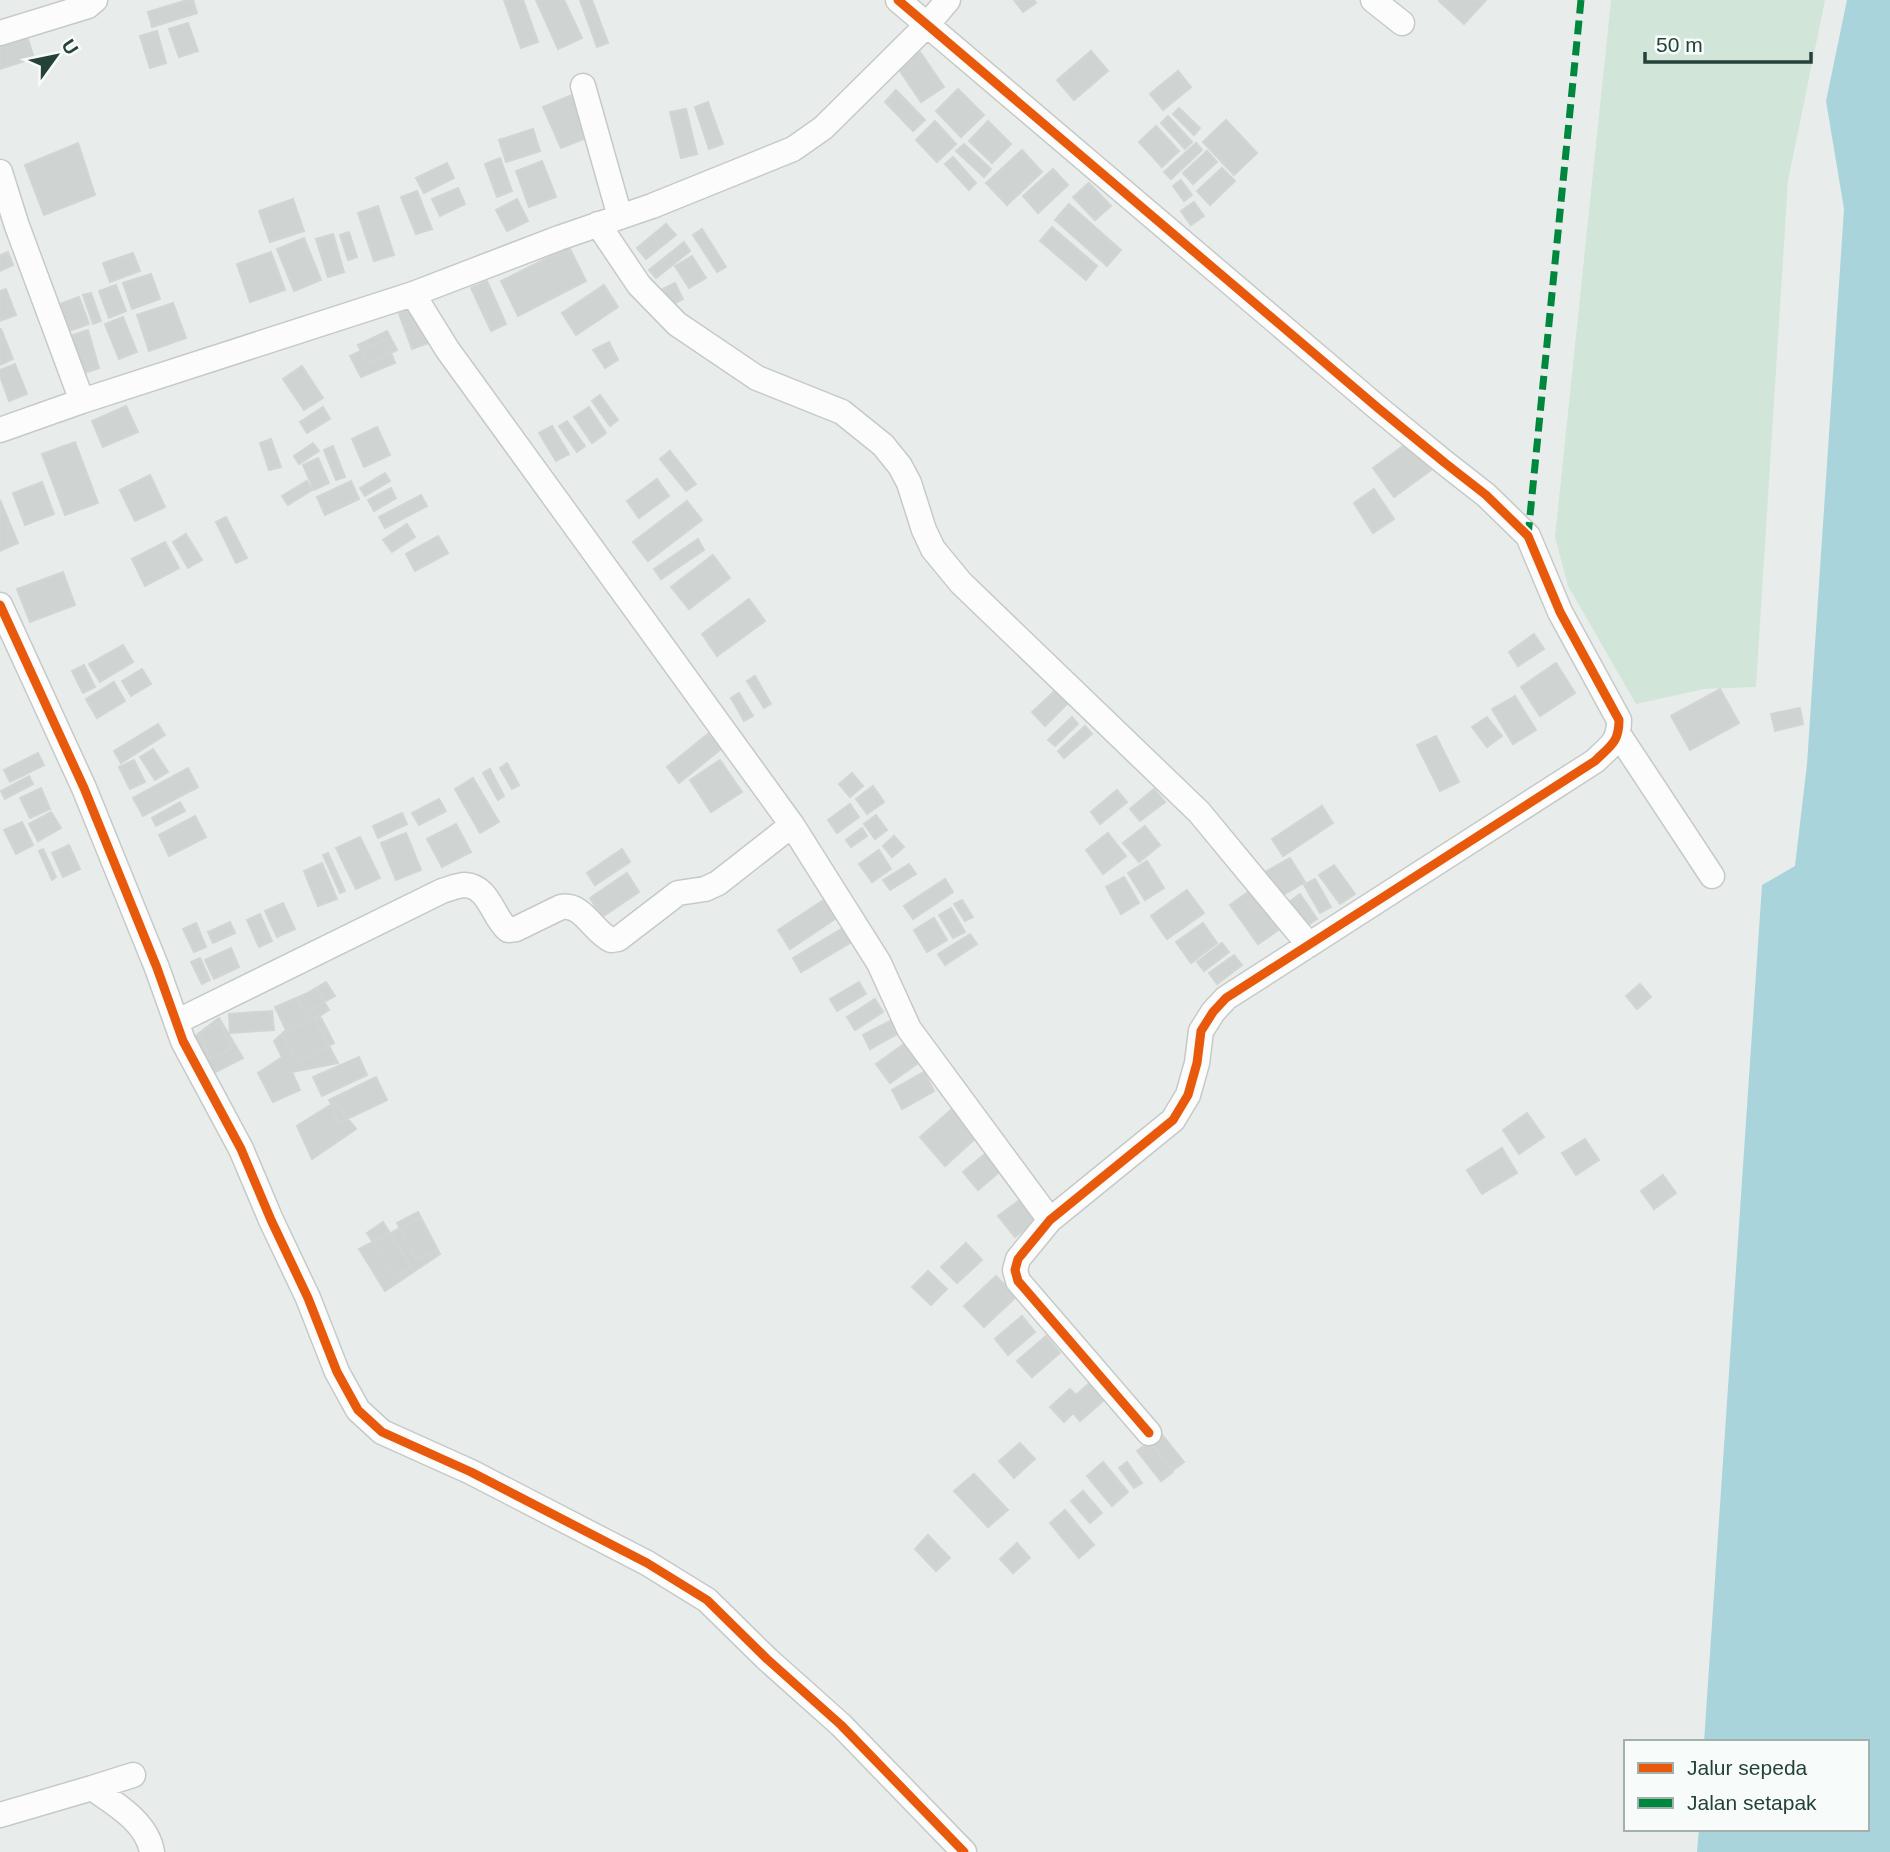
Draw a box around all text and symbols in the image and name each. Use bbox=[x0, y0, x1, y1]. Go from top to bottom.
north arrow bbox=[21, 21, 91, 91]
scale bar bbox=[1645, 21, 1811, 65]
text: 50 m bbox=[1656, 33, 1703, 56]
text: U bbox=[57, 36, 82, 58]
legend bbox=[1624, 1740, 1869, 1831]
text: Jalur sepeda bbox=[1687, 1756, 1808, 1779]
text: Jalan setapak bbox=[1687, 1791, 1817, 1814]

